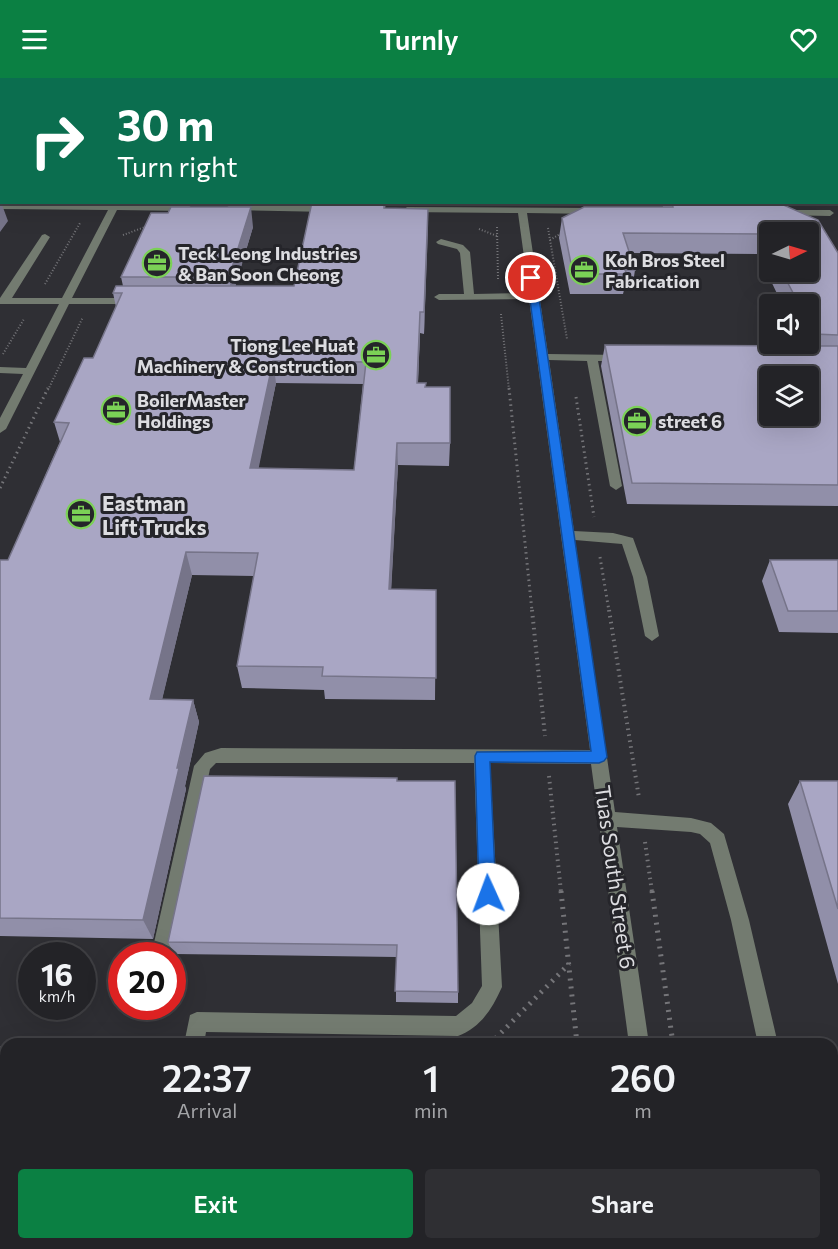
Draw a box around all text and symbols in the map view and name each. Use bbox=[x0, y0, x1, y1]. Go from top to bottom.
icon: menu bbox=[18, 23, 51, 56]
text: Turnly bbox=[379, 23, 459, 56]
icon: heart bbox=[787, 23, 820, 56]
text: 30 m bbox=[117, 98, 214, 150]
icon: right bbox=[18, 102, 96, 180]
text: Turn right bbox=[117, 150, 237, 183]
north arrow bbox=[759, 222, 819, 282]
map controls bbox=[759, 222, 819, 426]
place label: Teck Leong Industries & Ban Soon Cheong bbox=[178, 242, 358, 285]
office icon: Teck Leong Industries & Ban Soon Cheong bbox=[141, 247, 173, 279]
place label: Koh Bros Steel Fabrication bbox=[605, 249, 725, 292]
pin bbox=[505, 252, 556, 303]
office icon: Koh Bros Steel Fabrication bbox=[568, 254, 600, 286]
icon: arrive bbox=[514, 261, 547, 294]
button: sound bbox=[759, 294, 819, 354]
place label: Tiong Lee Huat Machinery & Construction bbox=[137, 334, 355, 377]
office icon: Tiong Lee Huat Machinery & Construction bbox=[360, 339, 392, 371]
button: layers bbox=[759, 366, 819, 426]
place label: BoilerMaster Holdings bbox=[137, 389, 246, 432]
office icon: BoilerMaster Holdings bbox=[100, 394, 132, 426]
office icon: street 6 bbox=[621, 405, 653, 437]
place label: street 6 bbox=[658, 410, 722, 432]
place label: Eastman Lift Trucks bbox=[102, 490, 207, 539]
office icon: Eastman Lift Trucks bbox=[65, 498, 97, 530]
street label: Tuas South Street 6 bbox=[591, 783, 641, 971]
position arrow bbox=[456, 862, 520, 926]
speed limit sign: 20 bbox=[108, 942, 186, 1020]
text: 16 bbox=[41, 955, 73, 992]
text: km/h bbox=[39, 987, 75, 1005]
text: 22:37 bbox=[162, 1055, 252, 1099]
text: 1 bbox=[423, 1055, 439, 1099]
text: 260 bbox=[610, 1055, 676, 1099]
text: Arrival bbox=[177, 1098, 237, 1122]
text: min bbox=[414, 1098, 448, 1122]
text: m bbox=[634, 1098, 652, 1122]
button: Exit bbox=[18, 1169, 413, 1238]
button: Share bbox=[425, 1169, 820, 1238]

